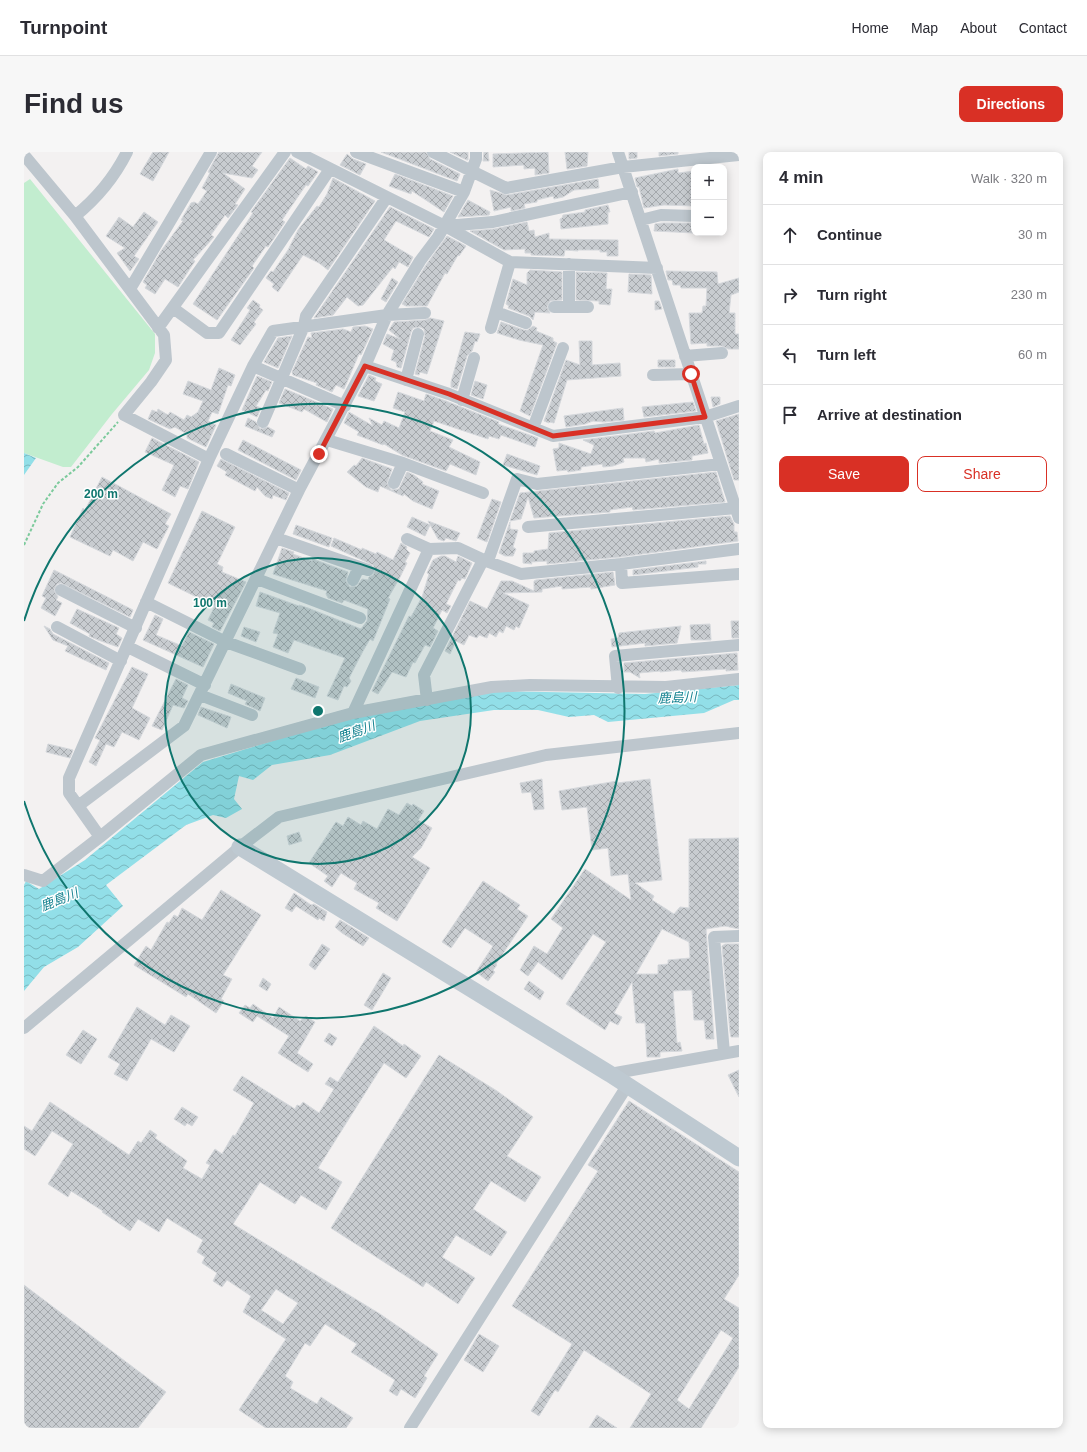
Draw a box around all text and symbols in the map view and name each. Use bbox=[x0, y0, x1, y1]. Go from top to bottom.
text: Turnpoint bbox=[20, 17, 107, 38]
text: Home bbox=[852, 20, 889, 36]
text: Map bbox=[911, 20, 938, 36]
text: About bbox=[960, 20, 997, 36]
text: Contact bbox=[1019, 20, 1067, 36]
button: Directions bbox=[959, 86, 1063, 122]
text: Find us bbox=[24, 88, 124, 119]
map controls bbox=[691, 164, 727, 236]
button: + bbox=[691, 164, 727, 200]
text: 4 min bbox=[779, 168, 823, 187]
text: Walk · 320 m bbox=[971, 171, 1047, 186]
button: − bbox=[691, 200, 727, 236]
icon: ahead bbox=[779, 224, 801, 246]
text: Continue bbox=[817, 226, 882, 243]
text: 30 m bbox=[1018, 227, 1047, 242]
icon: right bbox=[779, 284, 801, 306]
text: Turn right bbox=[817, 286, 887, 303]
text: 230 m bbox=[1011, 287, 1047, 302]
icon: left bbox=[779, 344, 801, 366]
text: Turn left bbox=[817, 346, 876, 363]
text: 60 m bbox=[1018, 347, 1047, 362]
route start bbox=[682, 365, 700, 383]
icon: arrive bbox=[779, 404, 801, 426]
text: Arrive at destination bbox=[817, 406, 962, 423]
route end bbox=[310, 445, 328, 463]
button: Save bbox=[779, 456, 909, 492]
button: Share bbox=[917, 456, 1047, 492]
text: 200 m bbox=[84, 487, 118, 501]
text: 100 m bbox=[193, 596, 227, 610]
water label: 鹿島川 bbox=[657, 689, 699, 706]
centre of rings bbox=[311, 704, 325, 718]
water label: 鹿島川 bbox=[335, 717, 379, 745]
water label: 鹿島川 bbox=[38, 884, 82, 914]

